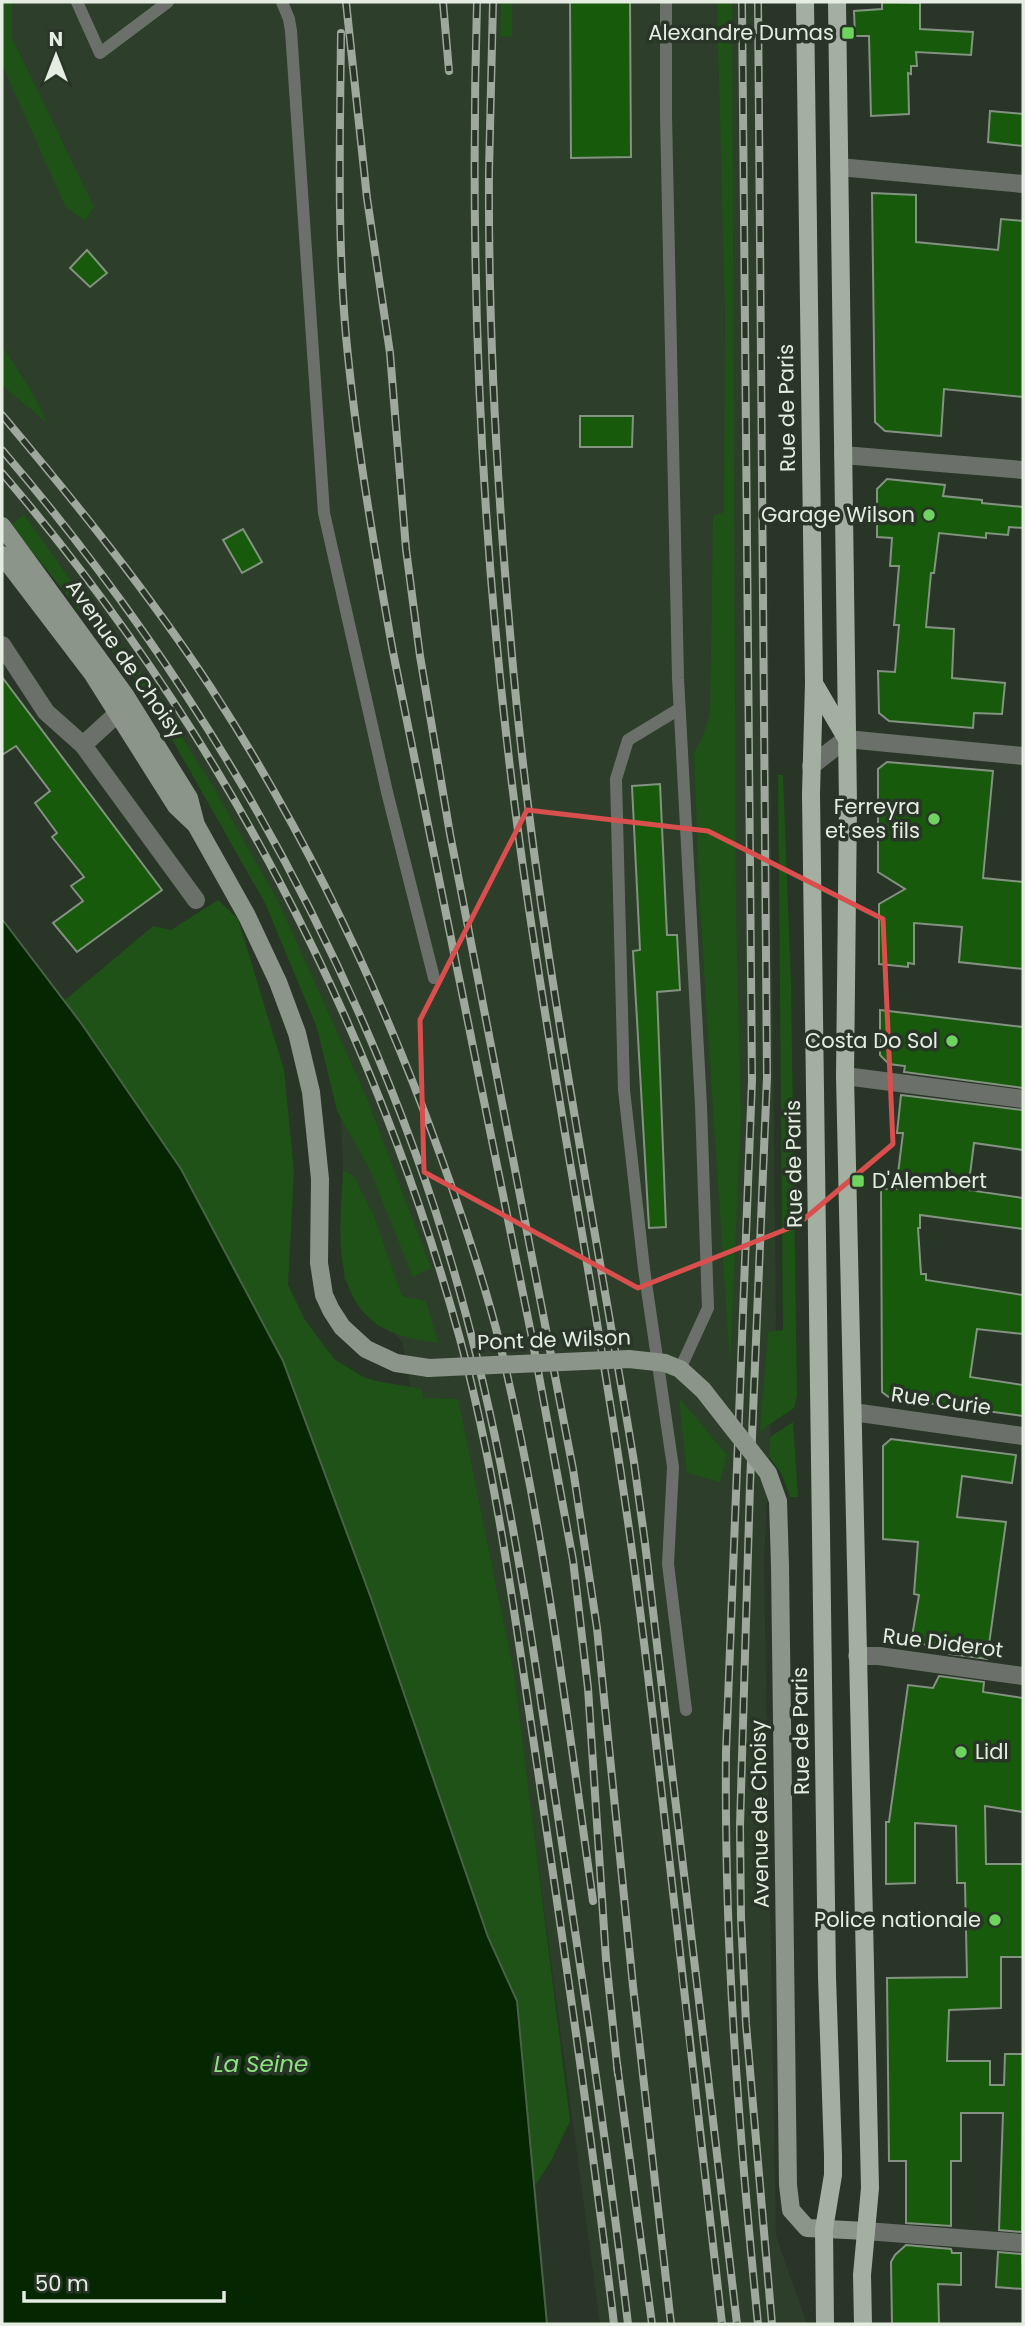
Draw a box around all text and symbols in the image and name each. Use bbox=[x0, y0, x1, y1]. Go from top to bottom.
place label: Alexandre Dumas bbox=[648, 18, 834, 47]
north arrow bbox=[21, 21, 91, 91]
marker: Alexandre Dumas bbox=[840, 25, 856, 41]
text: N bbox=[49, 26, 63, 53]
street label: Rue de Paris bbox=[771, 344, 802, 472]
place label: Garage Wilson bbox=[761, 500, 915, 529]
marker: Garage Wilson bbox=[921, 507, 937, 523]
street label: Avenue de Choisy bbox=[60, 573, 191, 744]
place label: Ferreyra et ses fils bbox=[825, 792, 920, 845]
marker: Ferreyra et ses fils bbox=[926, 811, 942, 827]
place label: Costa Do Sol bbox=[805, 1026, 938, 1055]
marker: Costa Do Sol bbox=[944, 1033, 960, 1049]
street label: Rue de Paris bbox=[778, 1100, 809, 1228]
place label: D'Alembert bbox=[872, 1166, 987, 1195]
marker: D'Alembert bbox=[850, 1173, 866, 1189]
street label: Pont de Wilson bbox=[477, 1322, 631, 1357]
street label: Rue Curie bbox=[889, 1379, 993, 1422]
street label: Rue Diderot bbox=[881, 1621, 1005, 1664]
street label: Rue de Paris bbox=[785, 1667, 816, 1795]
street label: Avenue de Choisy bbox=[743, 1719, 776, 1908]
place label: Lidl bbox=[975, 1737, 1009, 1766]
marker: Lidl bbox=[953, 1744, 969, 1760]
place label: Police nationale bbox=[814, 1905, 981, 1934]
marker: Police nationale bbox=[987, 1912, 1003, 1928]
water label: La Seine bbox=[214, 2048, 308, 2080]
scale bar bbox=[24, 2260, 224, 2304]
text: 50 m bbox=[35, 2269, 89, 2298]

